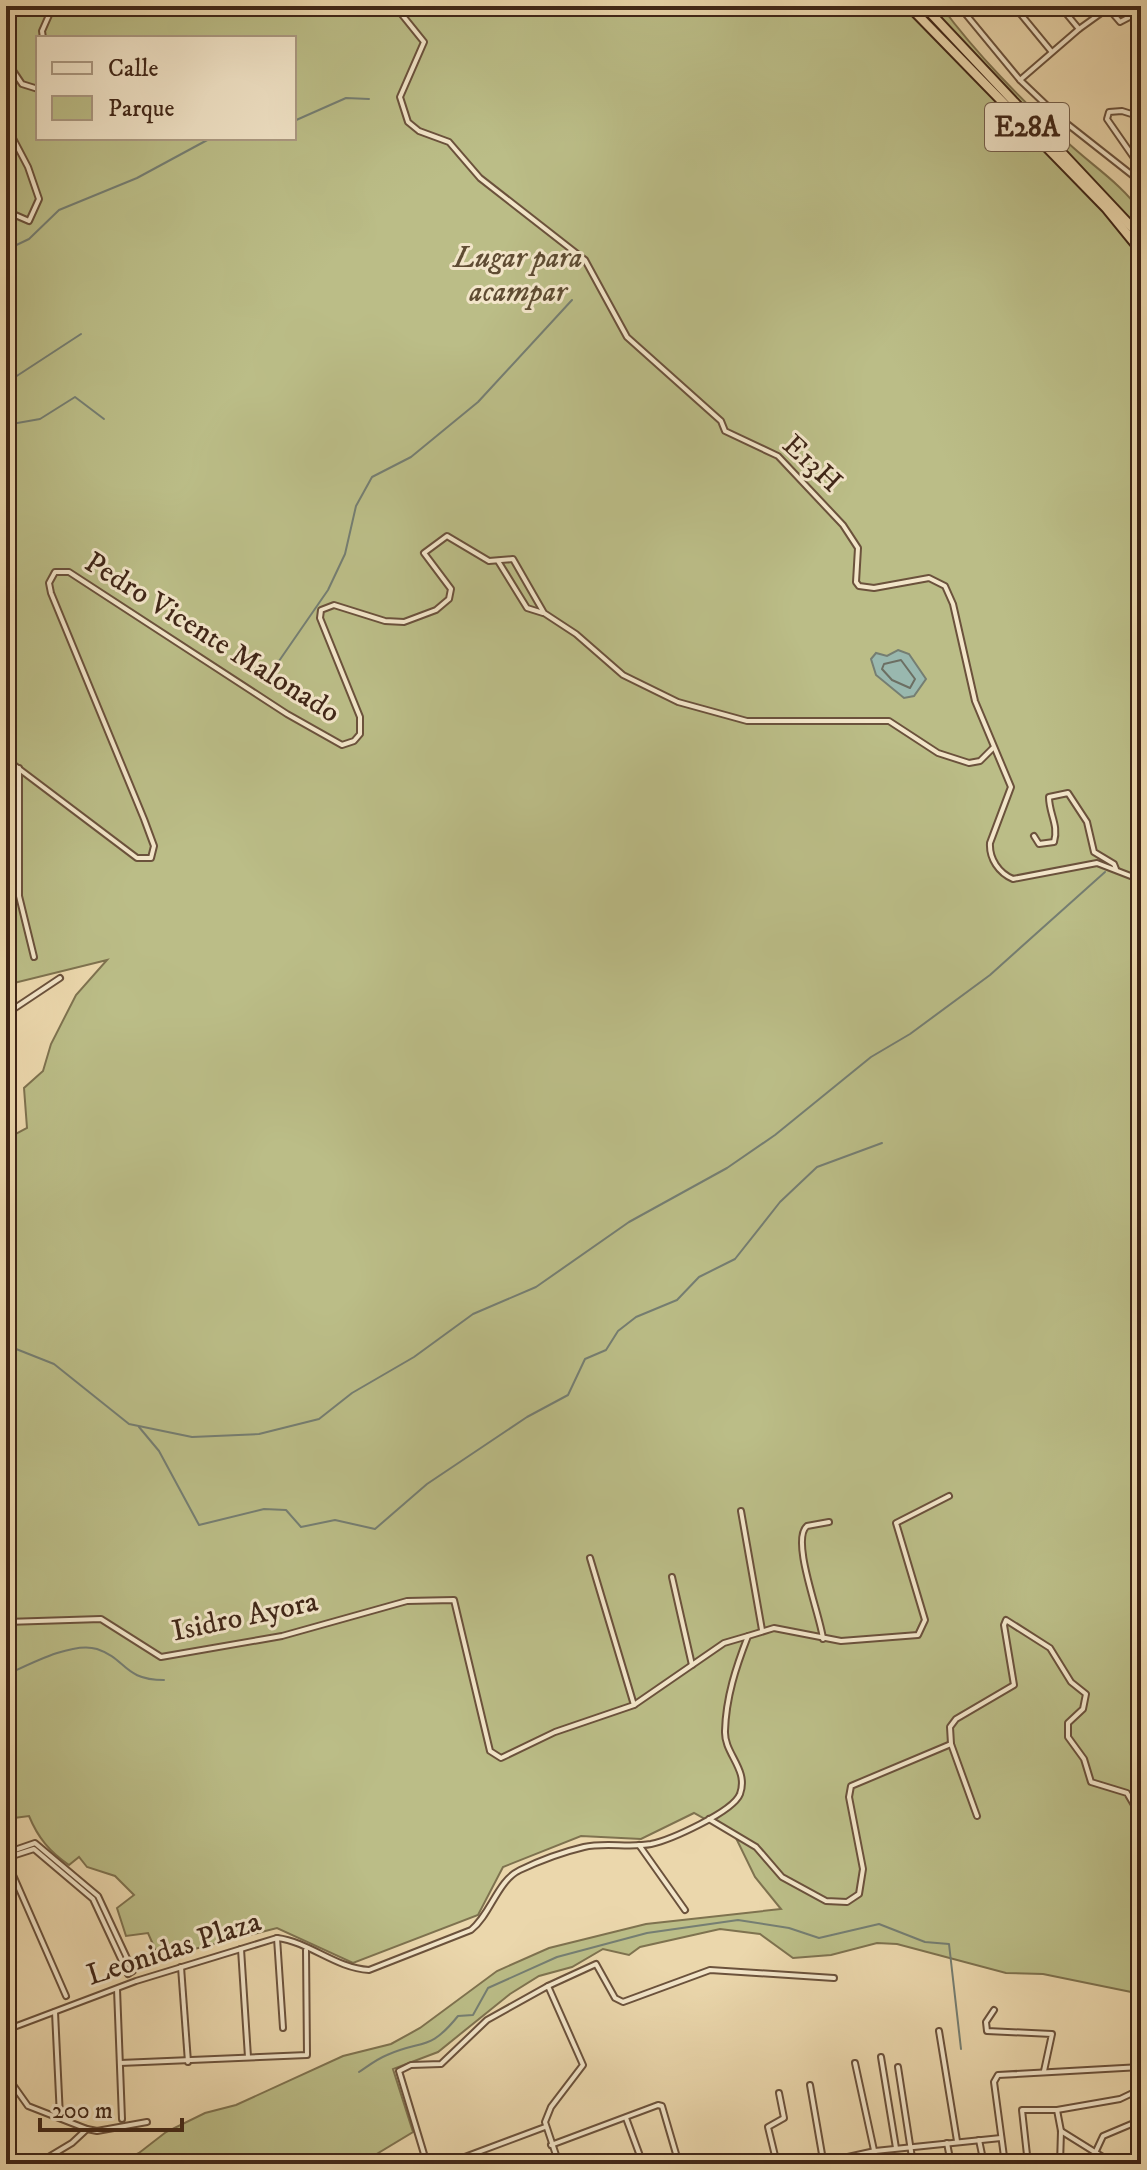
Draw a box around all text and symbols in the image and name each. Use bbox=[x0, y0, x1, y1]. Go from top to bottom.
legend bbox=[36, 36, 296, 140]
text: Calle bbox=[108, 54, 158, 84]
text: Parque bbox=[108, 94, 174, 124]
road number: E28A bbox=[985, 103, 1069, 151]
park label: Lugar para acampar bbox=[451, 240, 583, 311]
street label: E13H bbox=[774, 427, 850, 501]
street label: Pedro Vicente Malonado bbox=[78, 544, 346, 732]
street label: Isidro Ayora bbox=[169, 1583, 322, 1651]
street label: Leonidas Plaza bbox=[82, 1903, 266, 1995]
scale bar bbox=[40, 2082, 182, 2132]
text: 200 m bbox=[52, 2096, 113, 2126]

